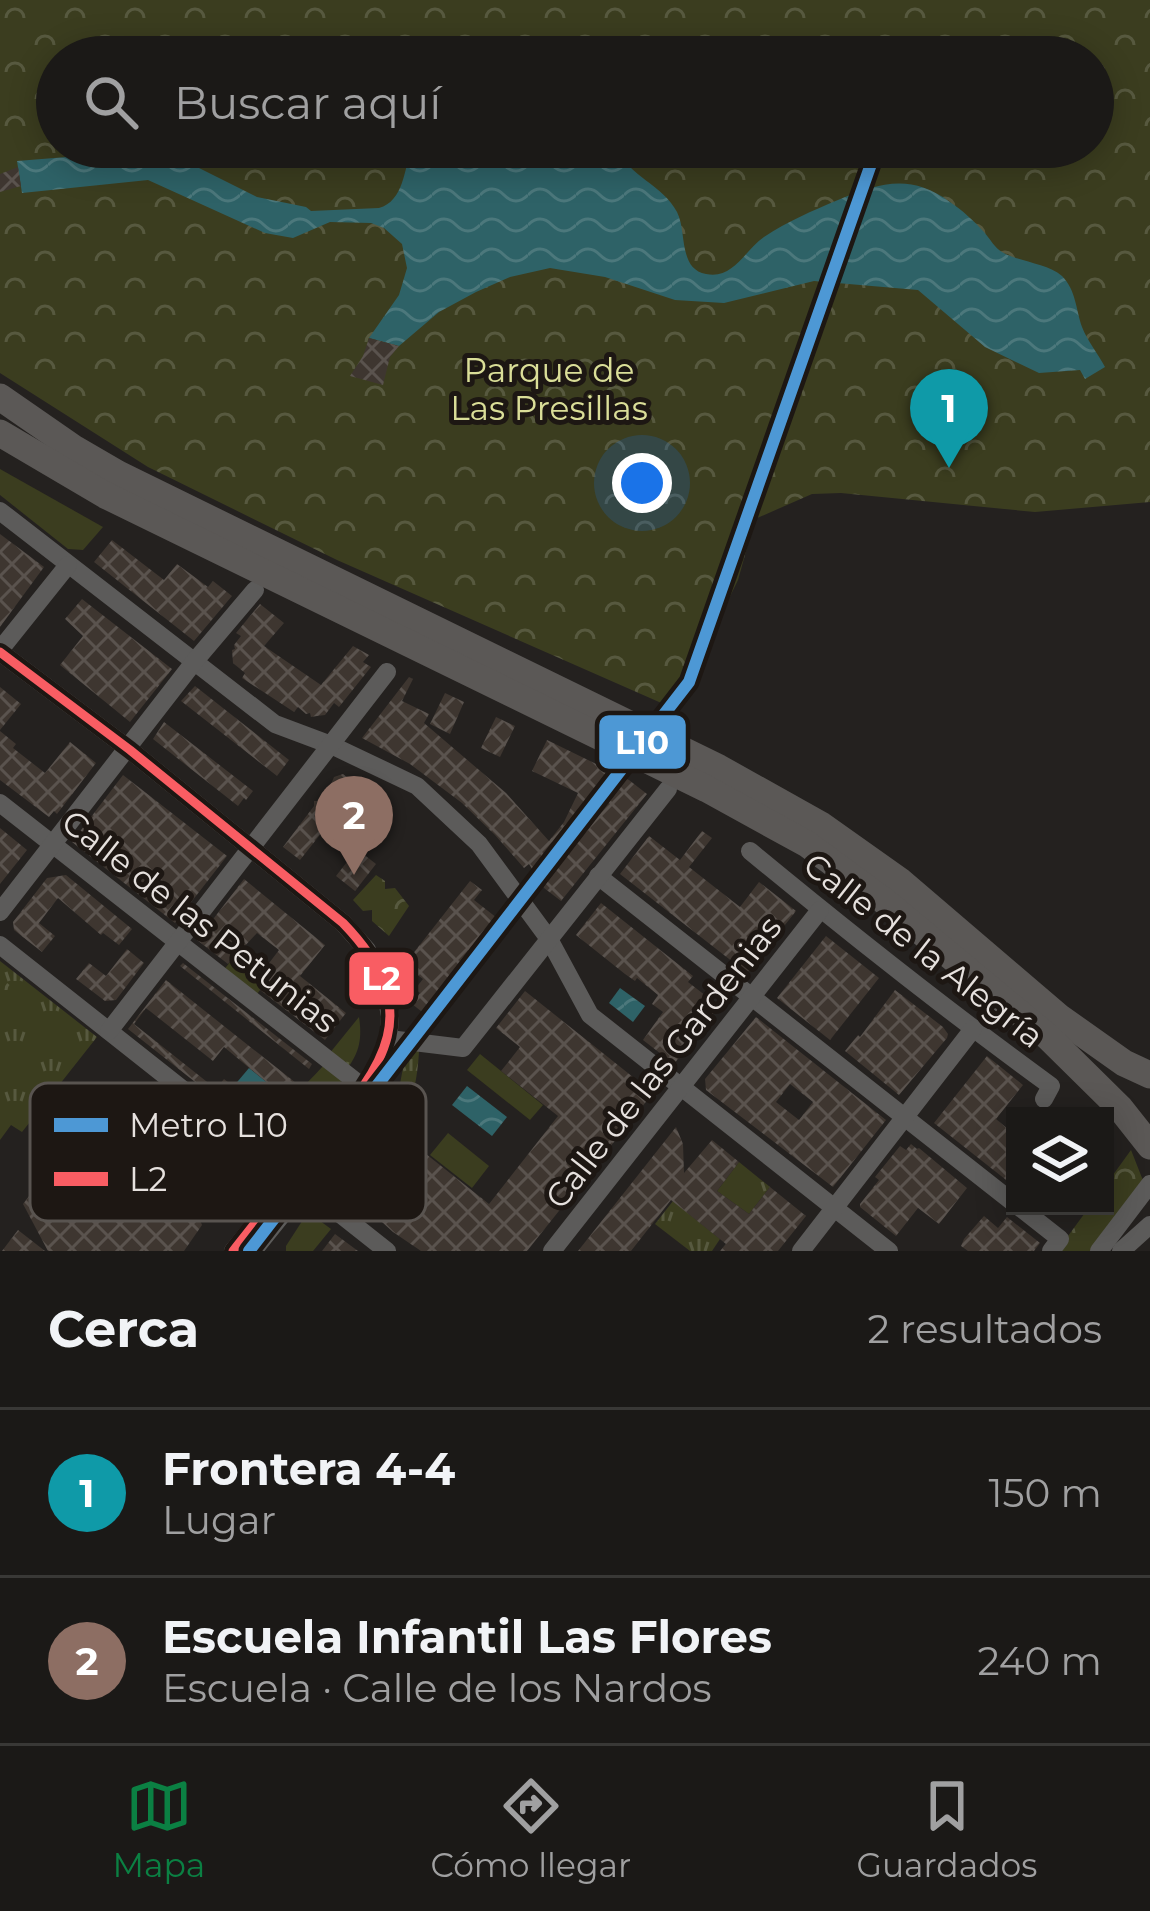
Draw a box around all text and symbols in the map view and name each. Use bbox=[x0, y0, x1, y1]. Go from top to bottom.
search box bbox=[36, 36, 1114, 168]
icon: search bbox=[78, 69, 144, 135]
text: Buscar aquí bbox=[174, 75, 441, 130]
park label: Parque de Las Presillas bbox=[450, 350, 648, 428]
pin: 1 bbox=[910, 369, 988, 468]
your location bbox=[612, 453, 672, 513]
line badge: L10 bbox=[597, 713, 688, 771]
text: L10 bbox=[615, 722, 669, 762]
pin: 2 bbox=[315, 776, 393, 875]
street label: Calle de las Petunias bbox=[54, 801, 346, 1041]
street label: Calle de la Alegría bbox=[796, 844, 1052, 1056]
street label: Calle de las Gardenias bbox=[536, 908, 790, 1216]
line badge: L2 bbox=[347, 950, 416, 1007]
text: L2 bbox=[361, 958, 401, 998]
legend bbox=[30, 1083, 426, 1221]
text: Metro L10 bbox=[129, 1105, 288, 1145]
map controls bbox=[1006, 1107, 1114, 1215]
button: layers bbox=[1006, 1107, 1114, 1215]
text: L2 bbox=[129, 1159, 167, 1199]
text: Cerca bbox=[48, 1298, 199, 1360]
text: 2 resultados bbox=[868, 1305, 1102, 1353]
text: Frontera 4-4 bbox=[162, 1441, 455, 1496]
text: 1 bbox=[79, 1469, 95, 1517]
text: 150 m bbox=[988, 1469, 1102, 1517]
text: Lugar bbox=[162, 1496, 276, 1544]
text: Escuela Infantil Las Flores bbox=[162, 1609, 772, 1664]
text: 2 bbox=[75, 1637, 99, 1685]
text: 240 m bbox=[978, 1637, 1102, 1685]
text: Escuela · Calle de los Nardos bbox=[162, 1664, 712, 1712]
tab: Mapa bbox=[113, 1773, 205, 1885]
tab: Cómo llegar bbox=[431, 1773, 631, 1885]
tab: Guardados bbox=[856, 1773, 1037, 1885]

